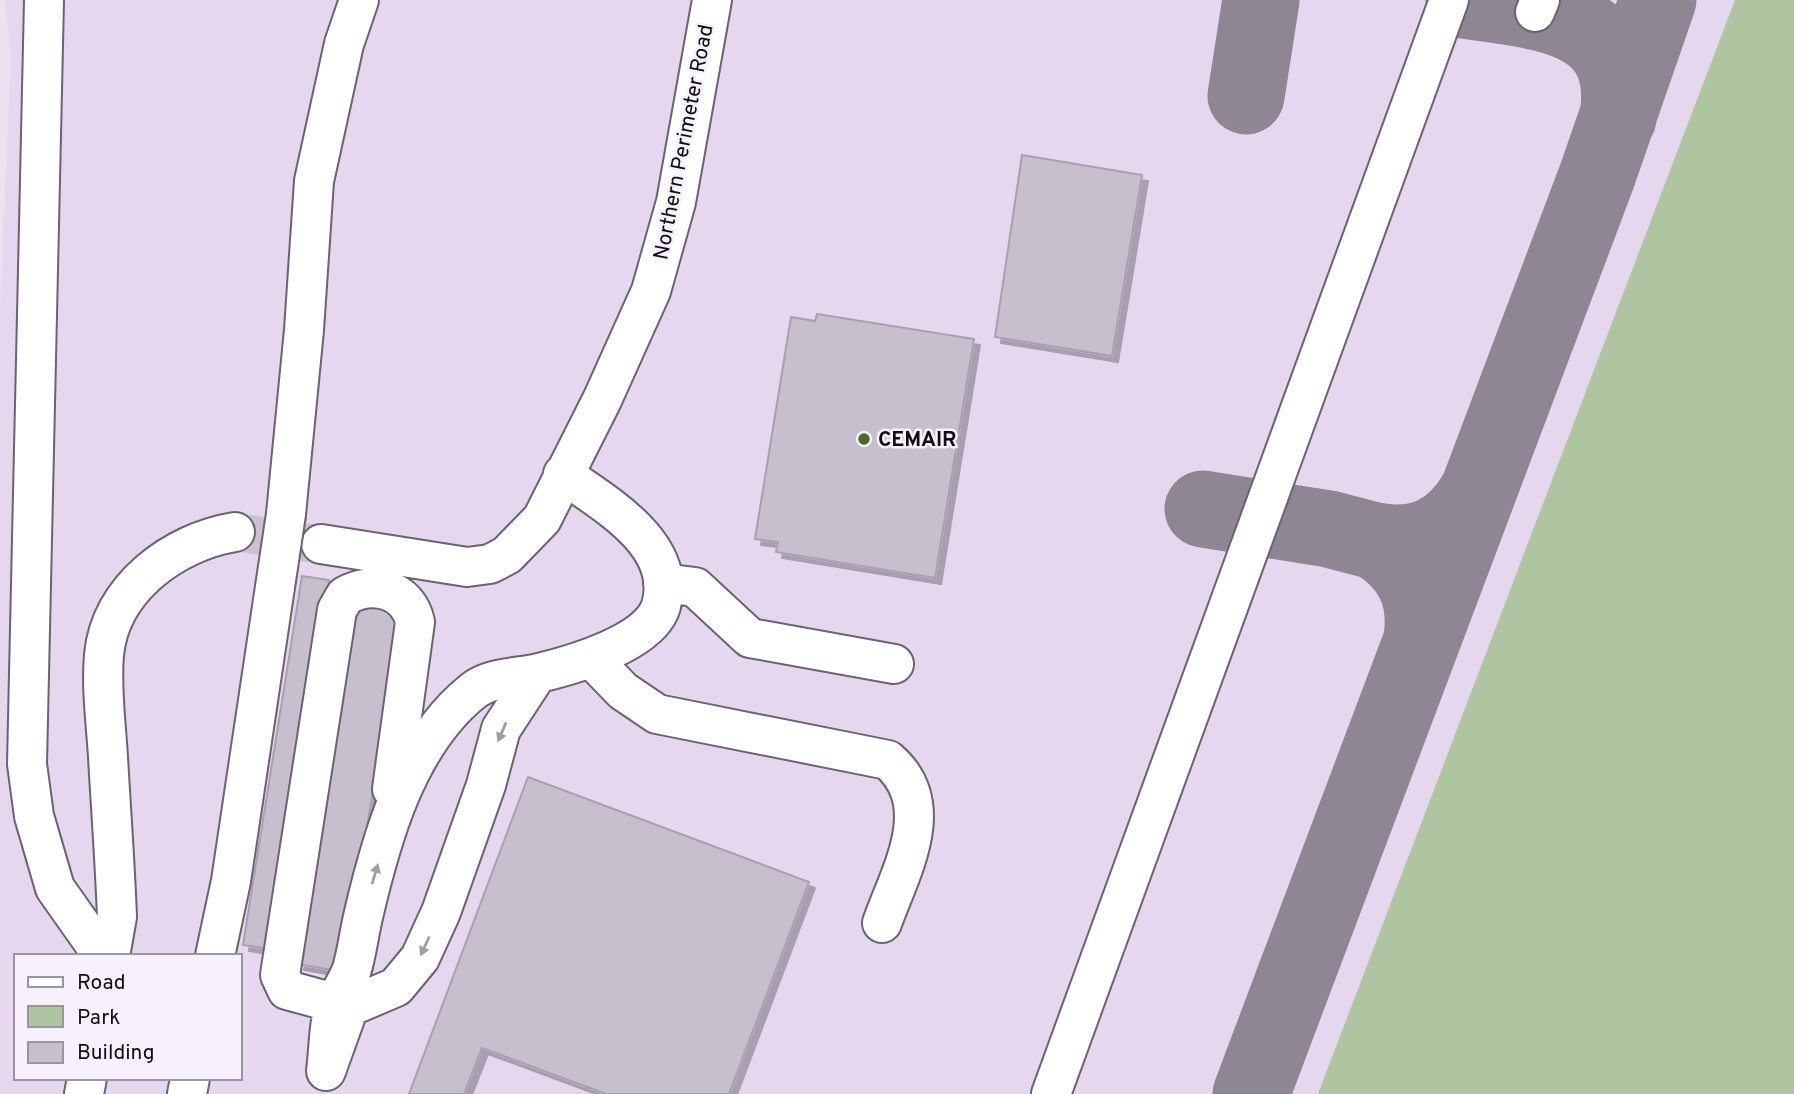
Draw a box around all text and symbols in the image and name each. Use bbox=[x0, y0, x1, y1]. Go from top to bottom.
street label: Northern Perimeter Road bbox=[648, 22, 721, 262]
place label: CEMAIR bbox=[878, 427, 957, 454]
marker: CEMAIR bbox=[856, 431, 872, 447]
one-way arrow bbox=[496, 722, 507, 743]
one-way arrow bbox=[371, 863, 381, 884]
one-way arrow bbox=[420, 936, 431, 956]
legend bbox=[14, 954, 242, 1080]
text: Road bbox=[77, 970, 126, 997]
text: Park bbox=[77, 1005, 120, 1032]
text: Building bbox=[77, 1040, 155, 1067]

